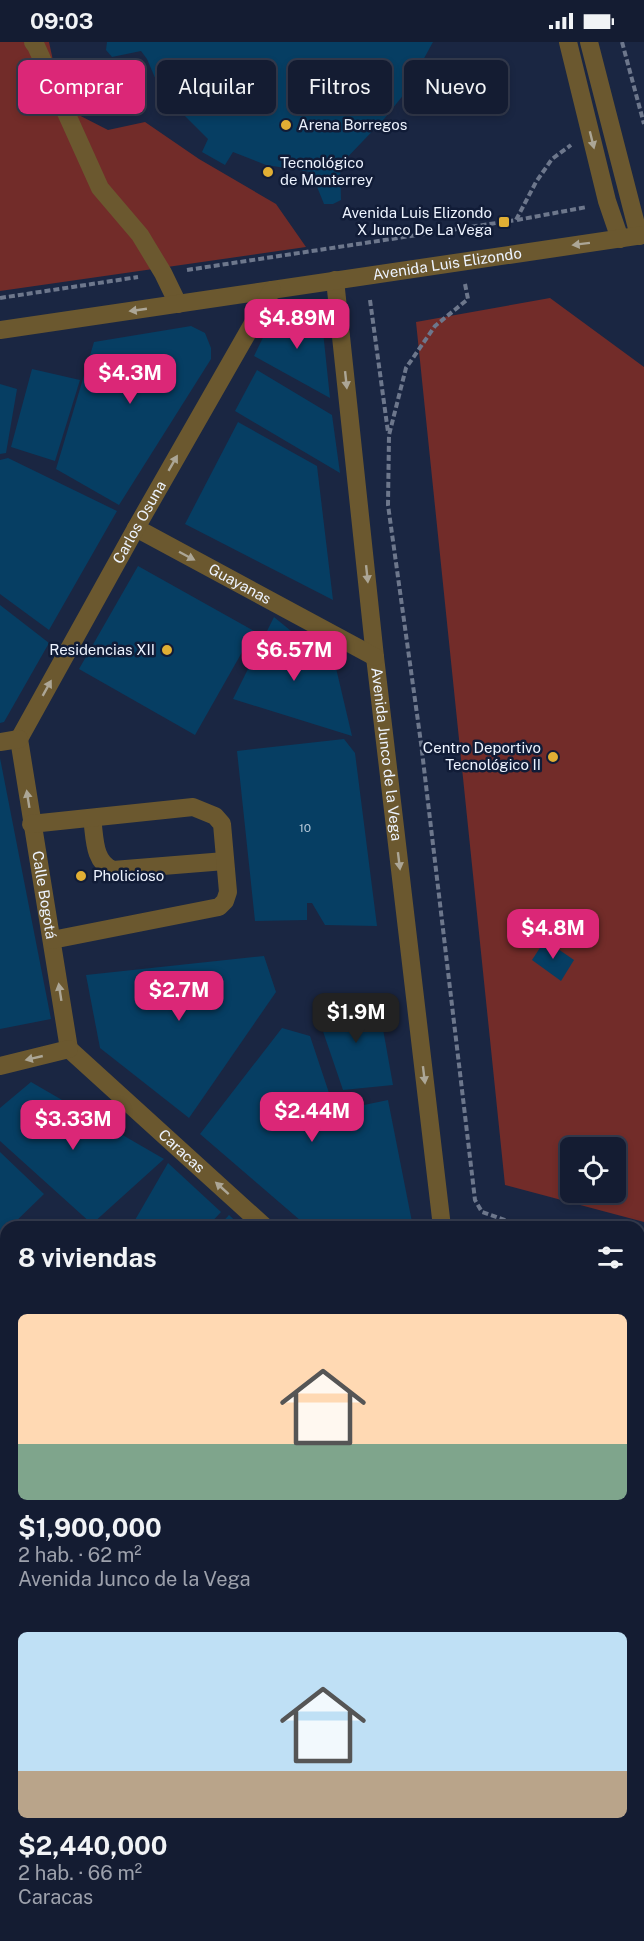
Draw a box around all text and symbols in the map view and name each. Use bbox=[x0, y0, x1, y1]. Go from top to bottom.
text: 09:03 bbox=[30, 8, 93, 34]
chip: Comprar bbox=[18, 60, 145, 114]
chip: Alquilar bbox=[157, 60, 276, 114]
chip: Filtros bbox=[288, 60, 392, 114]
chip: Nuevo bbox=[404, 60, 508, 114]
place label: Arena Borregos bbox=[298, 116, 407, 133]
marker: Arena Borregos bbox=[279, 118, 293, 132]
one-way arrow bbox=[588, 130, 598, 149]
place label: Tecnológico de Monterrey bbox=[280, 154, 373, 188]
marker: Tecnológico de Monterrey bbox=[261, 165, 275, 179]
place label: Avenida Luis Elizondo X Junco De La Vega bbox=[342, 204, 492, 238]
marker: Avenida Luis Elizondo X Junco De La Vega bbox=[497, 215, 511, 229]
one-way arrow bbox=[571, 240, 590, 249]
street label: Avenida Luis Elizondo bbox=[371, 244, 523, 283]
pin: $4.89M bbox=[248, 299, 346, 350]
one-way arrow bbox=[129, 305, 148, 314]
text: $4.89M bbox=[258, 306, 336, 330]
pin: $4.3M bbox=[88, 354, 172, 405]
text: $4.3M bbox=[98, 361, 162, 385]
one-way arrow bbox=[341, 371, 351, 390]
one-way arrow bbox=[168, 454, 178, 471]
street label: Carlos Osuna bbox=[109, 478, 169, 566]
one-way arrow bbox=[179, 551, 196, 561]
street label: Guayanas bbox=[206, 560, 274, 607]
one-way arrow bbox=[362, 565, 371, 584]
pin: $6.57M bbox=[245, 631, 343, 682]
text: $6.57M bbox=[256, 638, 332, 662]
place label: Residencias XII bbox=[49, 641, 155, 658]
marker: Residencias XII bbox=[160, 643, 174, 657]
street label: Avenida Junco de la Vega bbox=[368, 666, 406, 842]
one-way arrow bbox=[42, 679, 52, 696]
place label: Centro Deportivo Tecnológico II bbox=[423, 739, 541, 773]
marker: Centro Deportivo Tecnológico II bbox=[546, 750, 560, 764]
one-way arrow bbox=[23, 790, 32, 809]
house number: 10 bbox=[299, 821, 311, 835]
street label: Calle Bogotá bbox=[29, 850, 60, 940]
one-way arrow bbox=[394, 851, 404, 870]
place label: Pholicioso bbox=[93, 867, 164, 884]
marker: Pholicioso bbox=[74, 869, 88, 883]
pin: $4.8M bbox=[511, 909, 595, 960]
text: $4.8M bbox=[521, 916, 585, 940]
pin: $2.7M bbox=[137, 971, 221, 1022]
text: $2.7M bbox=[149, 978, 209, 1002]
one-way arrow bbox=[55, 982, 64, 1001]
pin: $1.9M bbox=[314, 993, 398, 1044]
text: $1.9M bbox=[326, 1000, 386, 1024]
one-way arrow bbox=[25, 1053, 44, 1063]
one-way arrow bbox=[419, 1066, 429, 1085]
pin: $2.44M bbox=[263, 1092, 361, 1143]
text: $2.44M bbox=[274, 1099, 350, 1123]
pin: $3.33M bbox=[24, 1100, 122, 1151]
text: $3.33M bbox=[34, 1107, 112, 1131]
street label: Caracas bbox=[155, 1126, 208, 1176]
map controls bbox=[560, 1137, 626, 1203]
button: locate bbox=[560, 1137, 626, 1203]
one-way arrow bbox=[215, 1182, 230, 1195]
icon: filters bbox=[594, 1241, 627, 1274]
text: 8 viviendas bbox=[18, 1242, 157, 1273]
icon: home bbox=[269, 1353, 377, 1461]
text: $1,900,000 bbox=[18, 1512, 162, 1543]
text: 2 hab. · 62 m² bbox=[18, 1543, 142, 1567]
text: Avenida Junco de la Vega bbox=[18, 1567, 251, 1591]
icon: home bbox=[269, 1671, 377, 1779]
text: $2,440,000 bbox=[18, 1830, 168, 1861]
text: 2 hab. · 66 m² bbox=[18, 1861, 142, 1885]
text: Caracas bbox=[18, 1885, 93, 1909]

